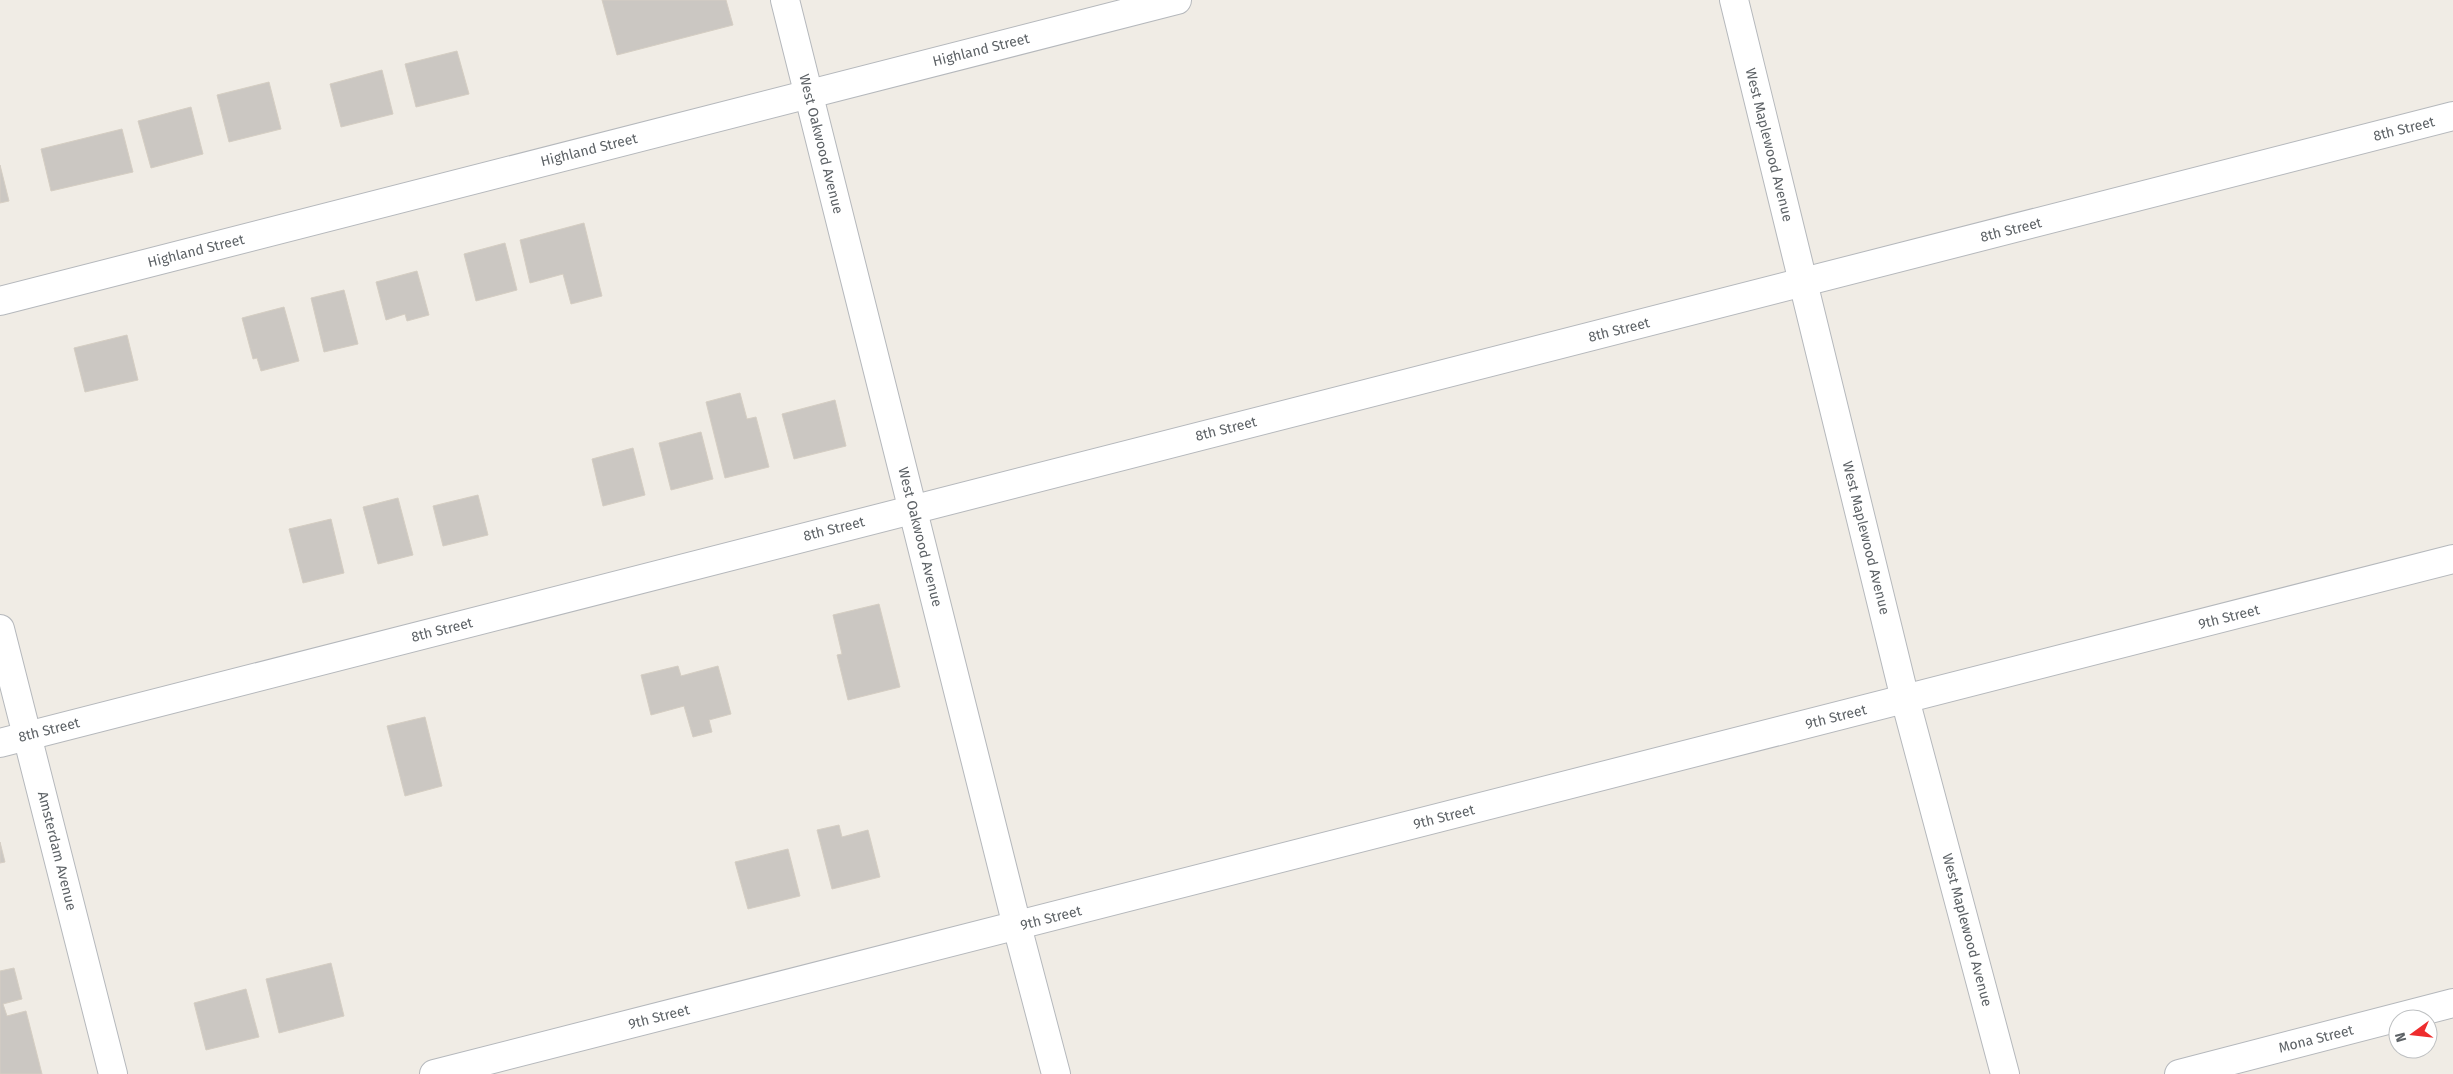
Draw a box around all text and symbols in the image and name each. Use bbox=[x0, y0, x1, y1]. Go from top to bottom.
street label: Highland Street bbox=[931, 30, 1032, 70]
street label: West Maplewood Avenue bbox=[1742, 66, 1796, 224]
street label: West Oakwood Avenue bbox=[795, 72, 847, 216]
street label: 8th Street bbox=[2372, 113, 2437, 145]
street label: Highland Street bbox=[539, 130, 640, 170]
street label: 8th Street bbox=[1979, 214, 2044, 246]
street label: Highland Street bbox=[146, 231, 247, 271]
street label: 8th Street bbox=[1587, 314, 1652, 346]
street label: 8th Street bbox=[1194, 413, 1259, 445]
street label: West Maplewood Avenue bbox=[1839, 459, 1893, 617]
street label: West Oakwood Avenue bbox=[894, 465, 946, 609]
street label: 8th Street bbox=[802, 513, 867, 545]
street label: 9th Street bbox=[2197, 601, 2262, 633]
street label: 8th Street bbox=[410, 614, 475, 646]
street label: 9th Street bbox=[1804, 701, 1869, 733]
street label: 8th Street bbox=[17, 714, 82, 746]
street label: Amsterdam Avenue bbox=[34, 790, 80, 912]
street label: 9th Street bbox=[1412, 801, 1477, 833]
street label: West Maplewood Avenue bbox=[1938, 852, 1996, 1008]
street label: 9th Street bbox=[1019, 902, 1084, 934]
street label: 9th Street bbox=[627, 1001, 692, 1033]
north arrow bbox=[2388, 1009, 2438, 1059]
street label: Mona Street bbox=[2277, 1021, 2356, 1057]
text: N bbox=[2392, 1031, 2410, 1044]

